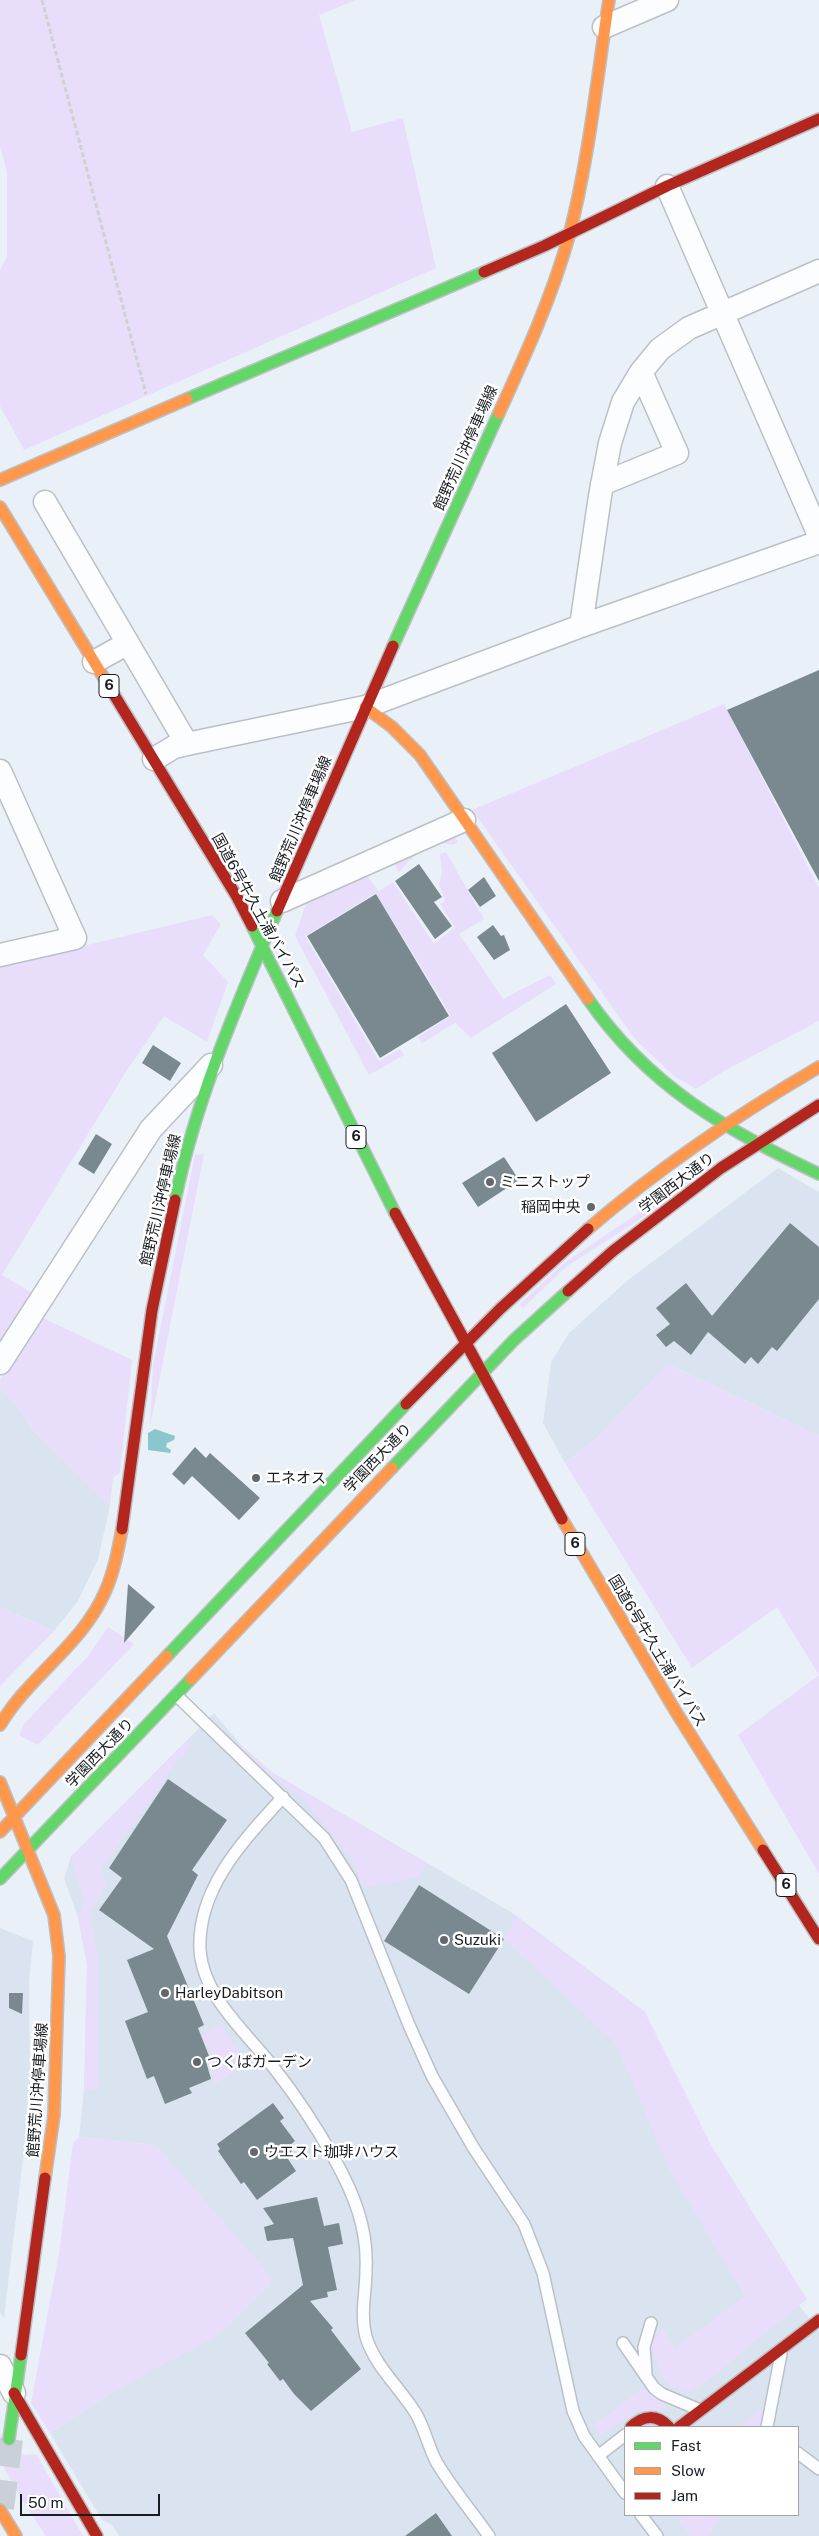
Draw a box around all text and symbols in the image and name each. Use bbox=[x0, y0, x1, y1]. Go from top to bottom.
street label: 館野荒川沖停車場線 bbox=[430, 383, 502, 513]
road number: 6 bbox=[99, 674, 119, 698]
street label: 館野荒川沖停車場線 bbox=[266, 753, 336, 885]
street label: 国道6号牛久土浦バイパス bbox=[208, 830, 308, 992]
road number: 6 bbox=[346, 1126, 366, 1148]
street label: 館野荒川沖停車場線 bbox=[137, 1132, 185, 1268]
street label: 学園西大通り bbox=[636, 1149, 718, 1217]
place label: ミニストップ bbox=[500, 1173, 590, 1191]
marker: ミニストップ bbox=[484, 1176, 496, 1188]
place label: 稲岡中央 bbox=[521, 1198, 581, 1216]
marker: 稲岡中央 bbox=[585, 1201, 597, 1213]
street label: 学園西大通り bbox=[340, 1419, 416, 1497]
place label: エネオス bbox=[266, 1469, 326, 1487]
marker: エネオス bbox=[250, 1472, 262, 1484]
road number: 6 bbox=[565, 1532, 585, 1556]
street label: 国道6号牛久土浦バイパス bbox=[604, 1572, 710, 1730]
street label: 学園西大通り bbox=[62, 1714, 138, 1792]
road number: 6 bbox=[776, 1874, 796, 1896]
place label: Suzuki bbox=[454, 1931, 501, 1949]
marker: Suzuki bbox=[438, 1934, 450, 1946]
place label: HarleyDabitson bbox=[175, 1984, 283, 2002]
marker: HarleyDabitson bbox=[159, 1987, 171, 1999]
street label: 館野荒川沖停車場線 bbox=[24, 2022, 52, 2158]
place label: つくばガーデン bbox=[207, 2053, 312, 2071]
marker: つくばガーデン bbox=[191, 2056, 203, 2068]
place label: ウエスト珈琲ハウス bbox=[264, 2143, 399, 2161]
marker: ウエスト珈琲ハウス bbox=[248, 2146, 260, 2158]
legend bbox=[624, 2426, 799, 2516]
text: Fast bbox=[671, 2437, 701, 2454]
text: Slow bbox=[671, 2462, 705, 2479]
scale bar bbox=[22, 2484, 162, 2516]
text: Jam bbox=[671, 2487, 698, 2504]
text: 50 m bbox=[28, 2494, 63, 2511]

